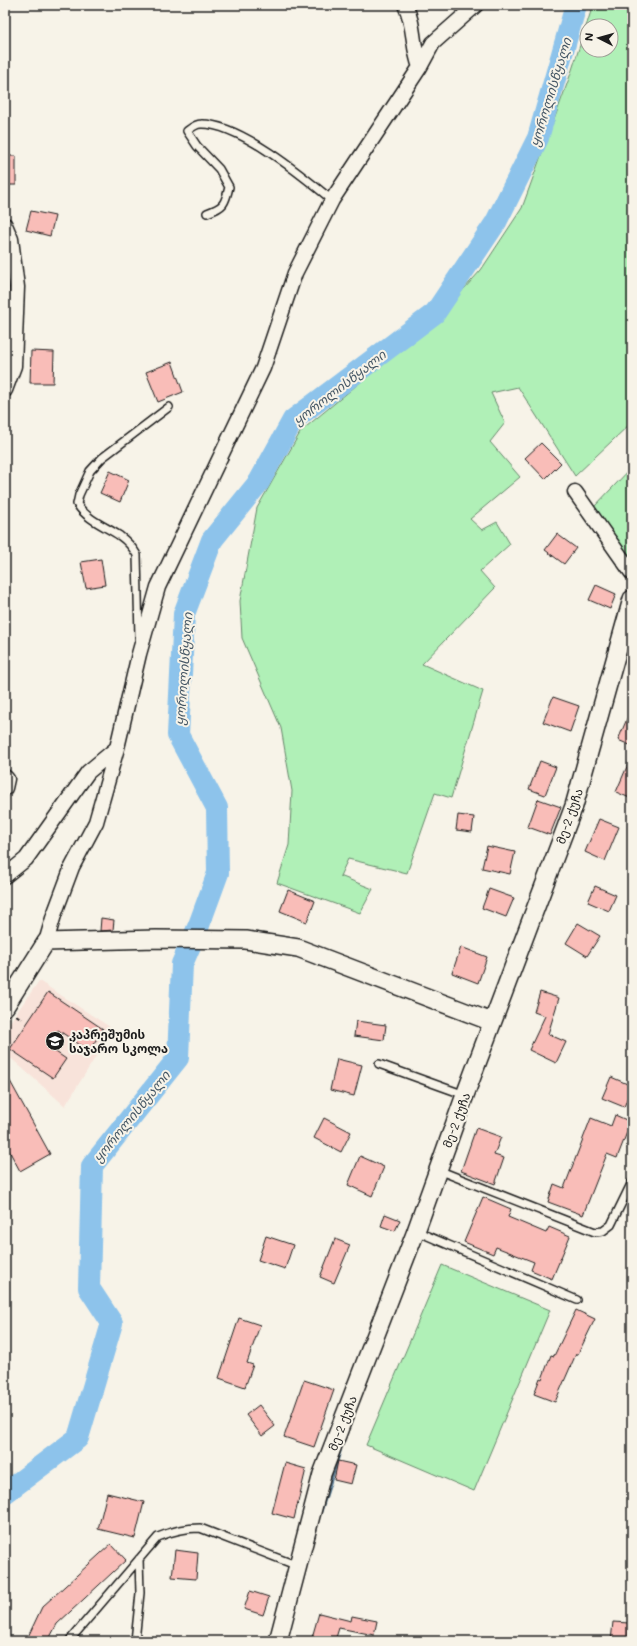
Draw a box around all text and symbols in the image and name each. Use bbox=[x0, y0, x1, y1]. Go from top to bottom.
north arrow bbox=[579, 18, 619, 58]
text: N bbox=[581, 32, 596, 42]
water label: ყოროლისწყალი bbox=[525, 35, 576, 149]
water label: ყოროლისწყალი bbox=[289, 345, 390, 429]
water label: ყოროლისწყალი bbox=[171, 612, 196, 726]
street label: მე-2 ქუჩა bbox=[552, 786, 586, 846]
place label: კაპრეშუმის საჯარო სკოლა bbox=[69, 1026, 168, 1057]
school or university icon: კაპრეშუმის საჯარო სკოლა bbox=[44, 1030, 66, 1052]
water label: ყოროლისწყალი bbox=[89, 1066, 174, 1166]
street label: მე-2 ქუჩა bbox=[439, 1090, 473, 1150]
street label: მე-2 ქუჩა bbox=[324, 1393, 360, 1453]

